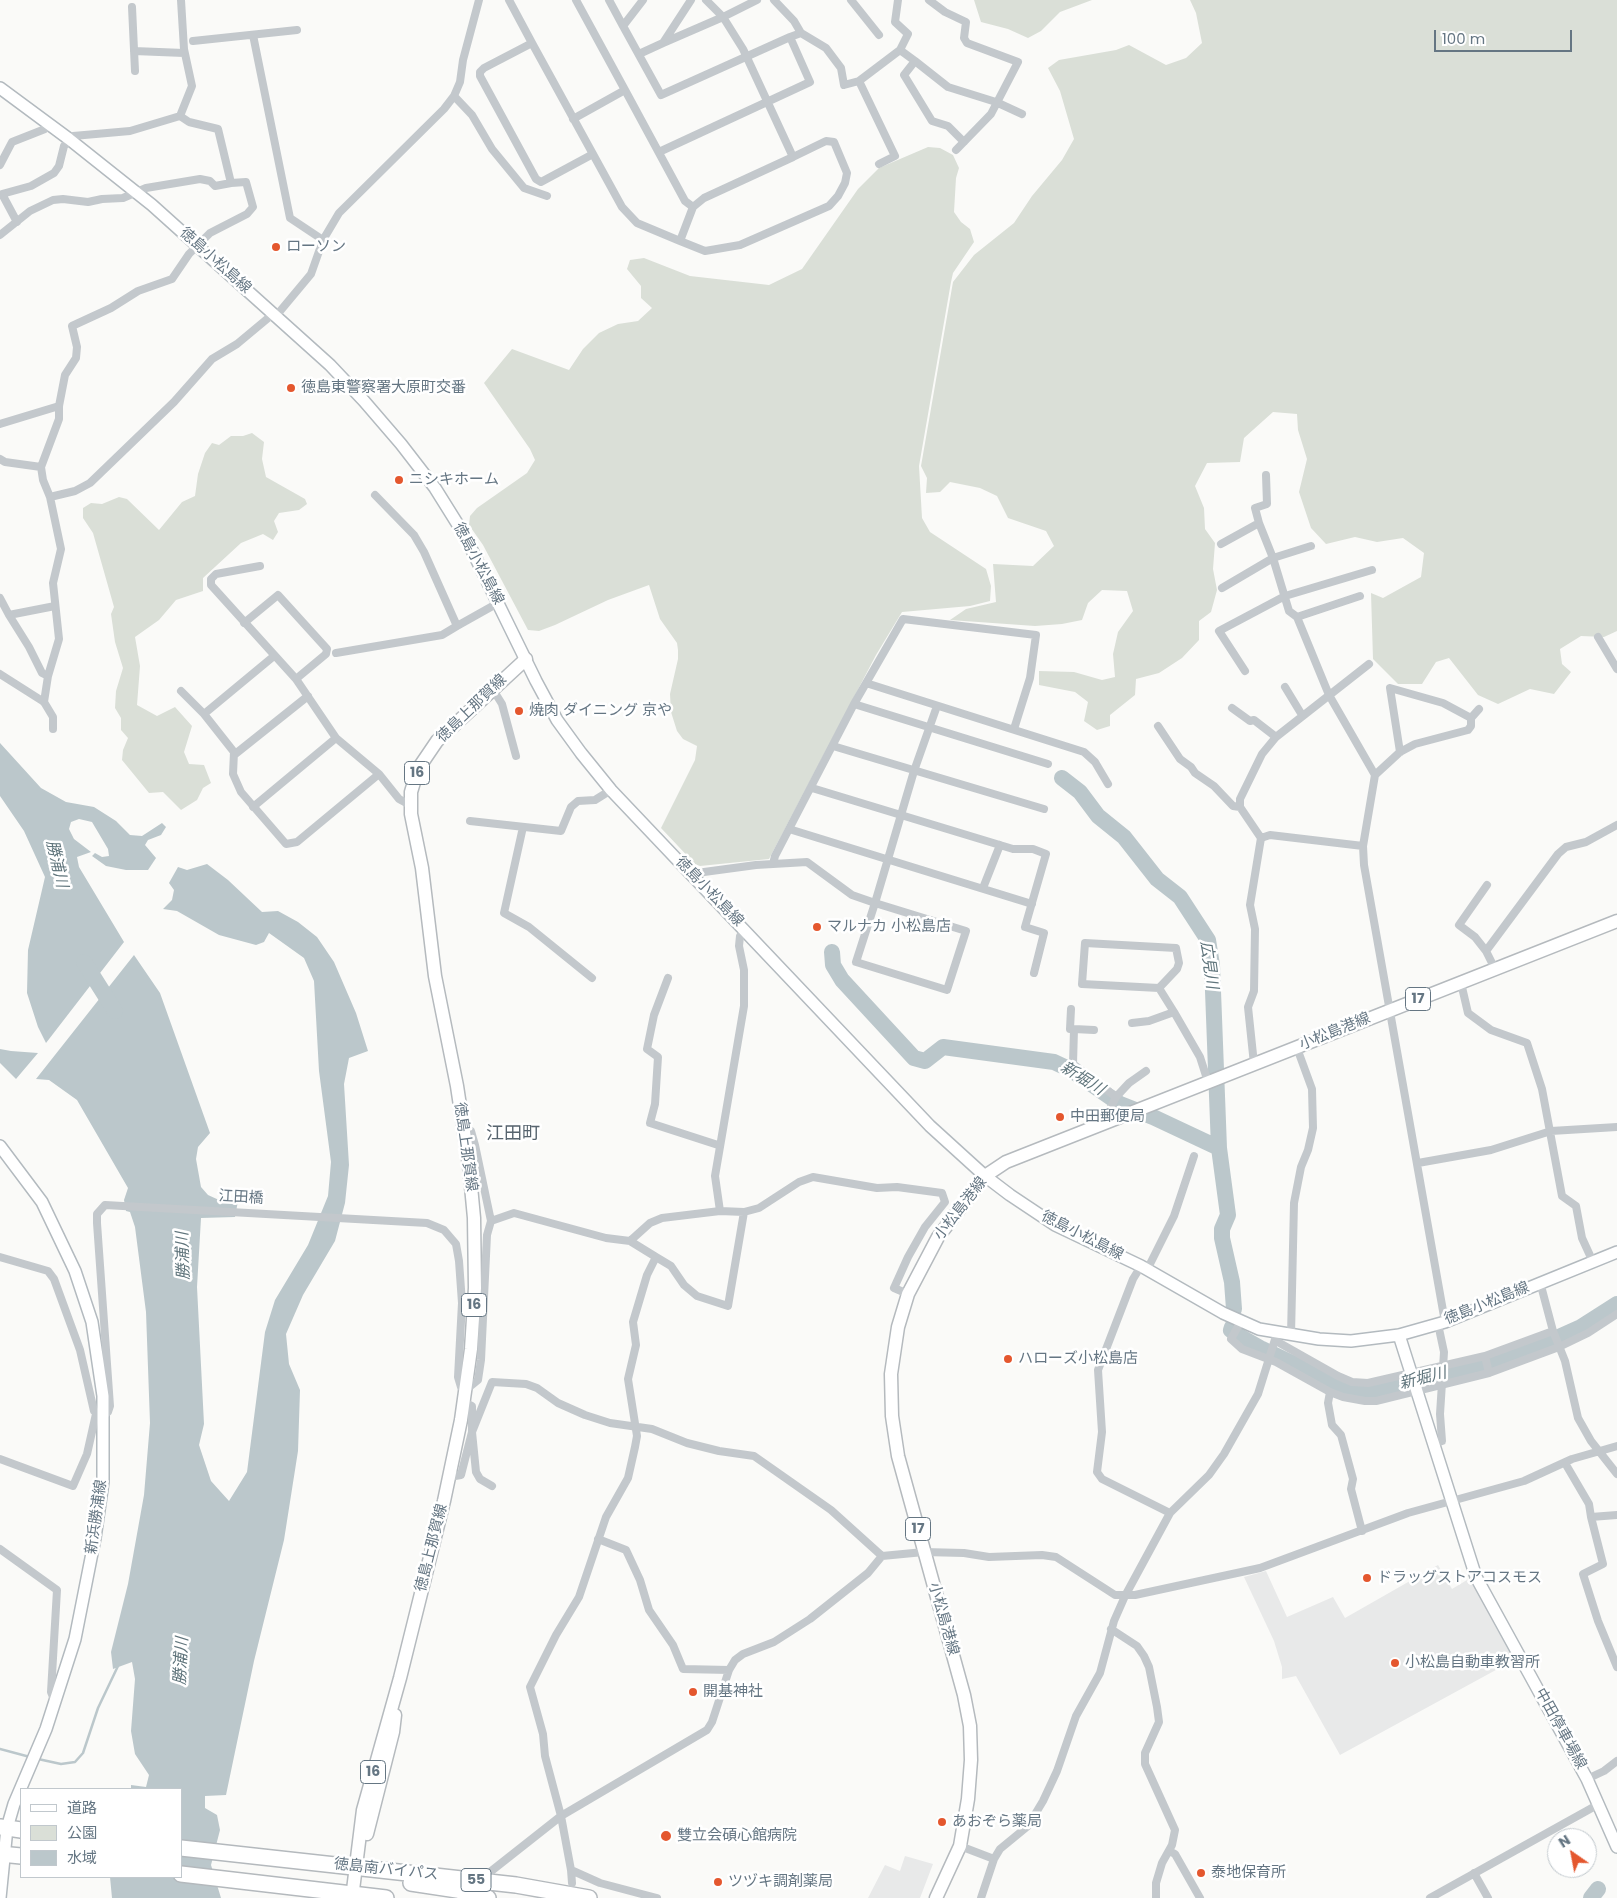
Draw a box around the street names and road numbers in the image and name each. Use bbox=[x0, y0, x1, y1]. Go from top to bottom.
street label: 徳島小松島線 bbox=[176, 224, 254, 298]
street label: 徳島小松島線 bbox=[449, 520, 507, 608]
street label: 徳島上那賀線 bbox=[433, 671, 511, 747]
road number: 16 bbox=[404, 761, 430, 784]
street label: 徳島小松島線 bbox=[671, 853, 747, 931]
road number: 17 bbox=[1406, 988, 1430, 1011]
street label: 小松島港線 bbox=[1297, 1010, 1373, 1054]
street label: 徳島上那賀線 bbox=[450, 1101, 480, 1193]
street label: 小松島港線 bbox=[931, 1174, 991, 1244]
street label: 江田橋 bbox=[218, 1188, 264, 1208]
street label: 徳島小松島線 bbox=[1038, 1208, 1126, 1264]
street label: 徳島小松島線 bbox=[1442, 1279, 1532, 1329]
road number: 16 bbox=[462, 1294, 486, 1316]
street label: 新浜勝浦線 bbox=[83, 1479, 111, 1555]
street label: 徳島上那賀線 bbox=[412, 1502, 452, 1594]
road number: 17 bbox=[906, 1518, 930, 1540]
street label: 小松島港線 bbox=[924, 1580, 962, 1658]
street label: 中田停車場線 bbox=[1530, 1685, 1590, 1773]
road number: 16 bbox=[360, 1760, 386, 1784]
street label: 徳島南バイパス bbox=[333, 1856, 439, 1884]
road number: 55 bbox=[461, 1868, 491, 1892]

